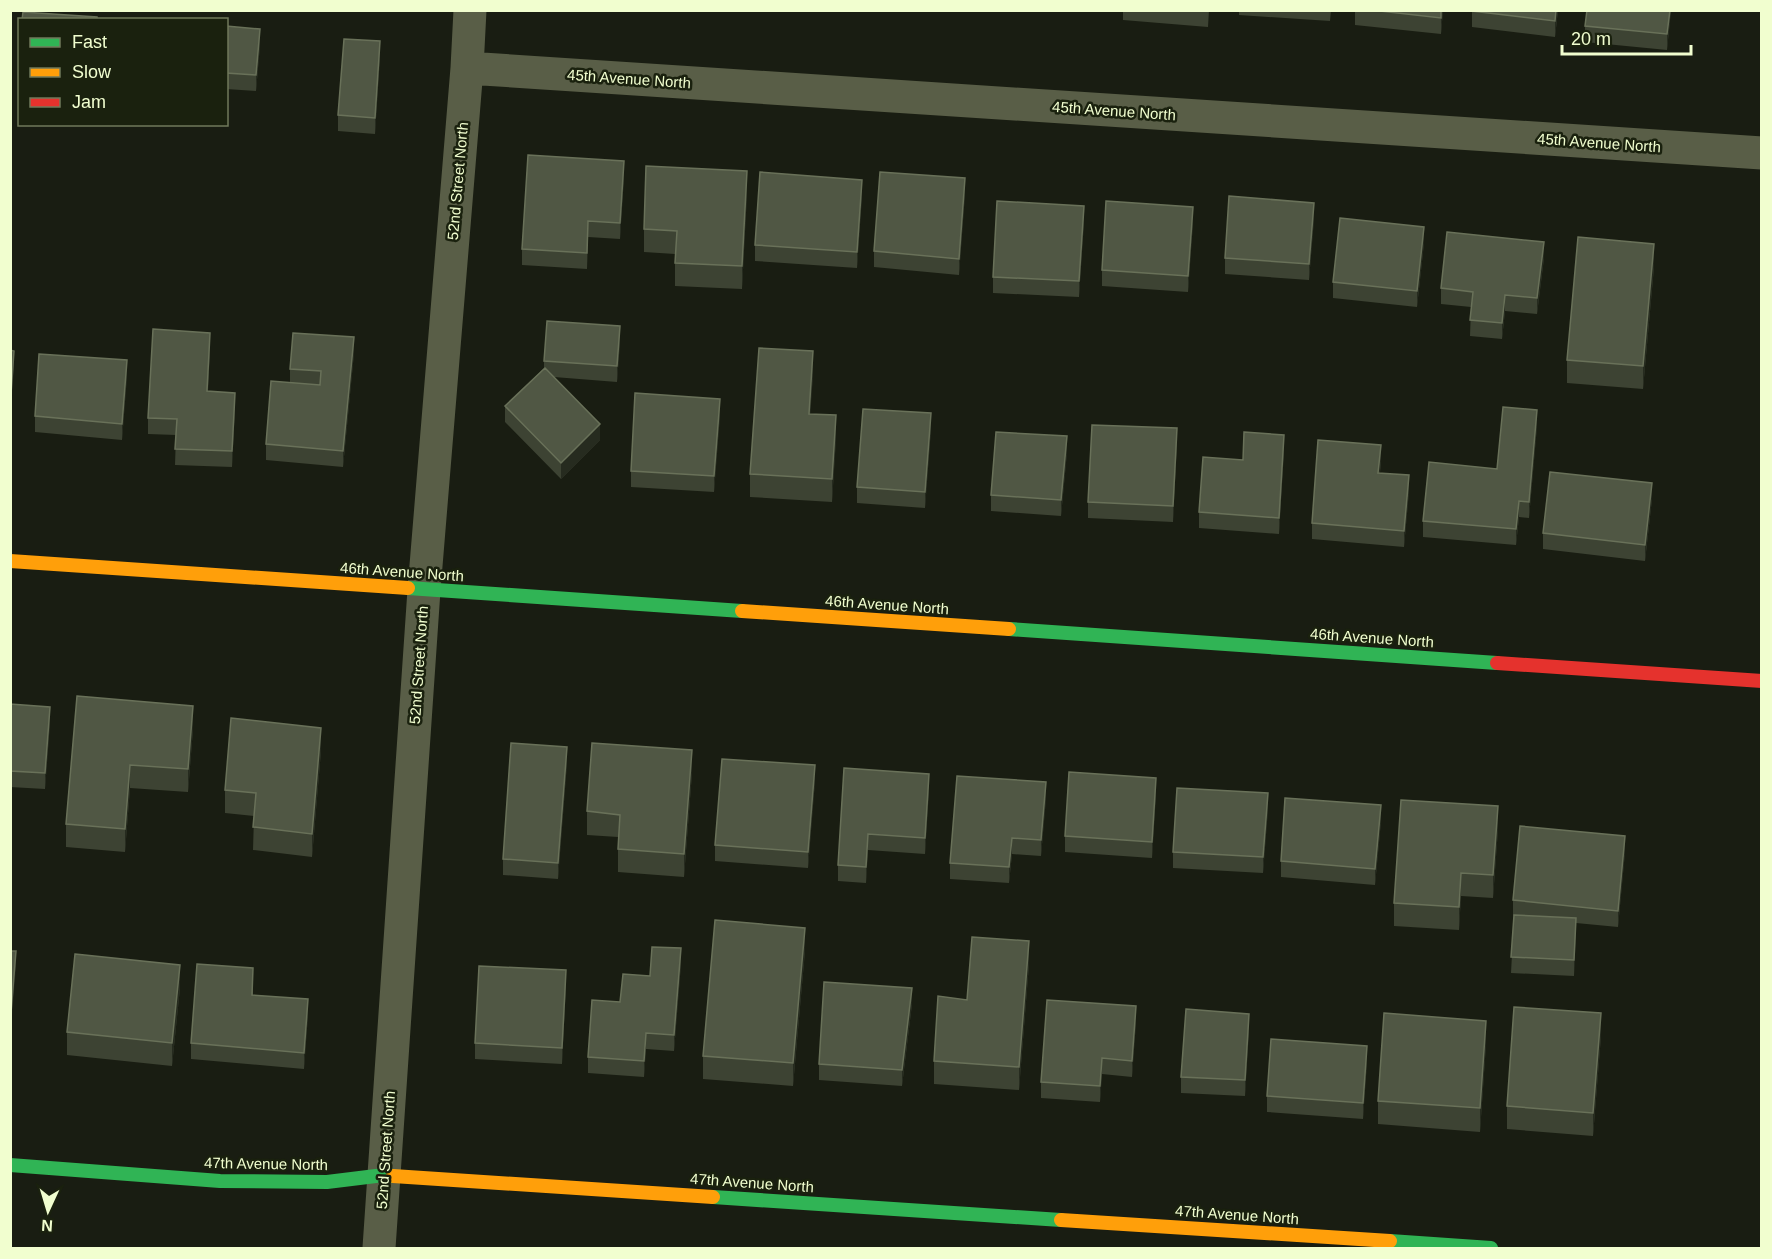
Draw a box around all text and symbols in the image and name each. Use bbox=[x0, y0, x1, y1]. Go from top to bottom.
legend bbox=[18, 18, 228, 126]
scale bar bbox=[1562, 18, 1691, 56]
text: 20 m bbox=[1571, 29, 1611, 49]
text: Fast bbox=[72, 32, 107, 52]
text: Slow bbox=[72, 62, 112, 82]
street label: 45th Avenue North bbox=[567, 66, 691, 91]
text: Jam bbox=[72, 92, 106, 112]
street label: 45th Avenue North bbox=[1052, 98, 1176, 123]
street label: 52nd Street North bbox=[444, 121, 471, 241]
street label: 45th Avenue North bbox=[1537, 130, 1661, 155]
street label: 46th Avenue North bbox=[340, 559, 464, 584]
street label: 46th Avenue North bbox=[825, 592, 949, 617]
street label: 52nd Street North bbox=[406, 605, 431, 725]
street label: 46th Avenue North bbox=[1310, 625, 1434, 650]
street label: 52nd Street North bbox=[373, 1090, 398, 1210]
street label: 47th Avenue North bbox=[204, 1154, 328, 1173]
street label: 47th Avenue North bbox=[690, 1170, 814, 1195]
north arrow bbox=[18, 1181, 78, 1241]
street label: 47th Avenue North bbox=[1175, 1202, 1299, 1227]
text: N bbox=[41, 1217, 53, 1234]

